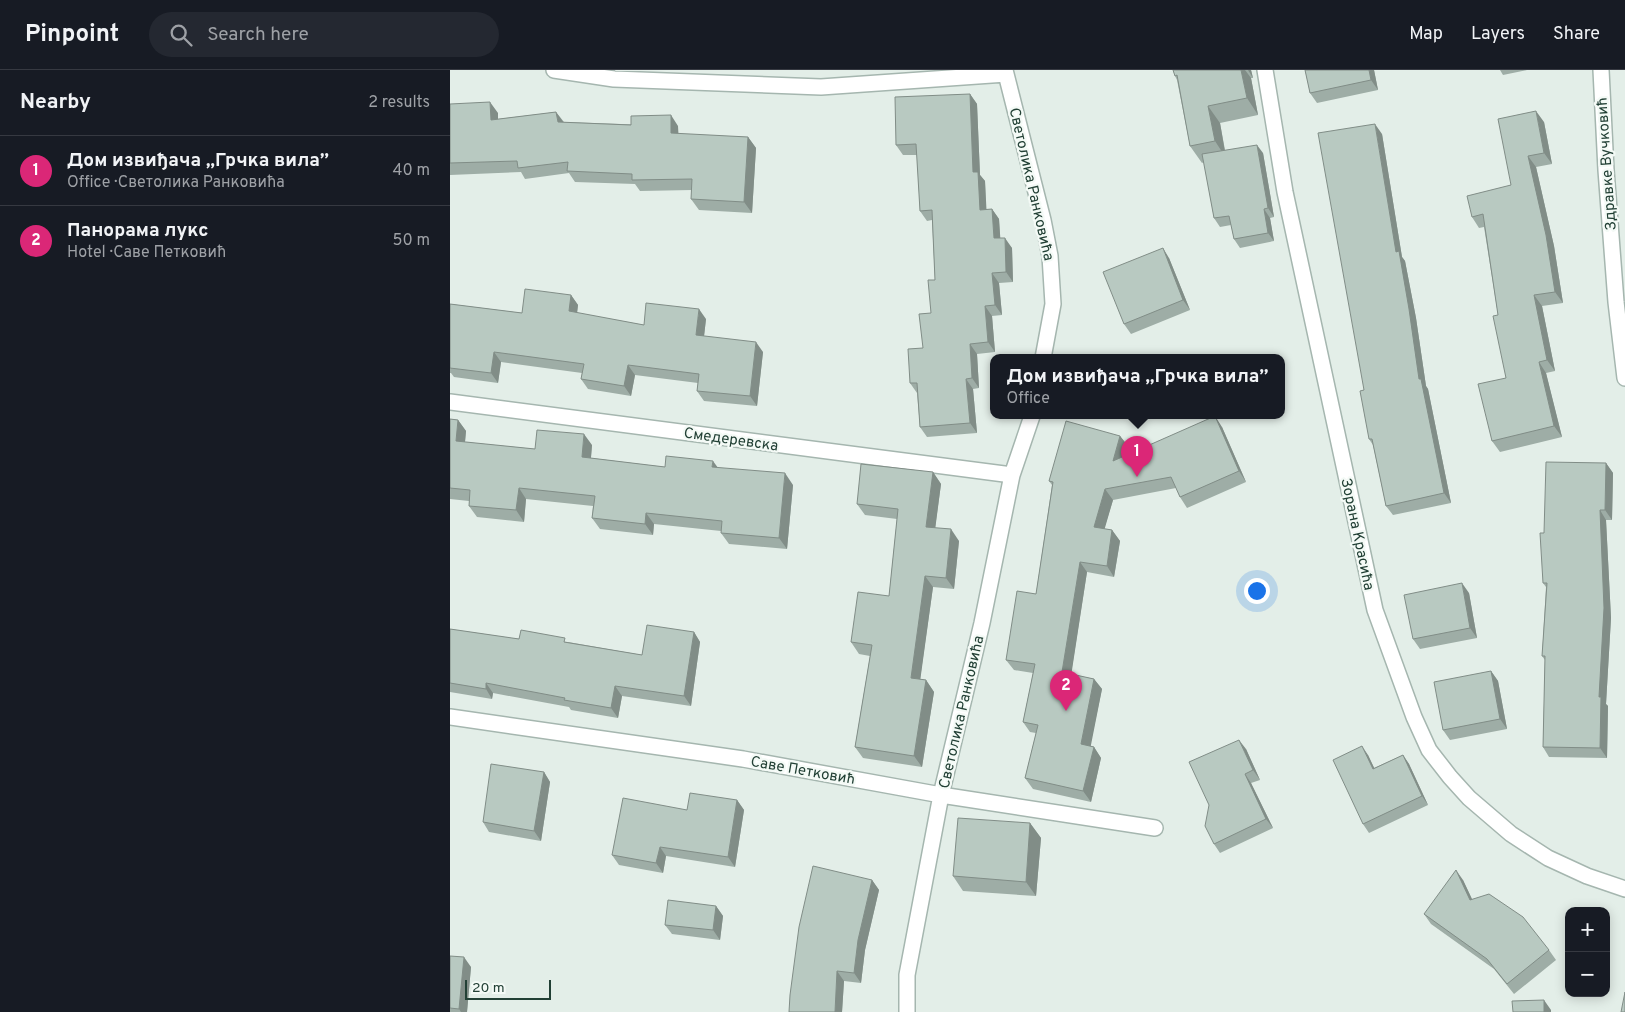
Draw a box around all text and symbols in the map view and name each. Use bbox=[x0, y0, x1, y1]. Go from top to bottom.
search box bbox=[149, 12, 499, 57]
text: Pinpoint bbox=[25, 20, 119, 50]
icon: search bbox=[167, 21, 195, 49]
text: Search here bbox=[207, 23, 309, 47]
text: Map bbox=[1409, 23, 1443, 46]
text: Layers bbox=[1471, 23, 1525, 46]
text: Share bbox=[1553, 23, 1600, 46]
text: Nearby bbox=[20, 89, 91, 116]
text: 2 results bbox=[368, 93, 430, 113]
street label: Здравке Вучковић bbox=[1593, 97, 1622, 231]
street label: Светолика Ранковића bbox=[1004, 106, 1057, 263]
text: Дом извиђача „Грчка вила” bbox=[67, 149, 329, 173]
text: 1 bbox=[33, 161, 39, 181]
text: 40 m bbox=[392, 161, 430, 181]
text: Office · Светолика Ранковића bbox=[67, 173, 285, 193]
text: Панорама лукс bbox=[67, 219, 209, 243]
text: 2 bbox=[31, 231, 41, 251]
text: 50 m bbox=[393, 231, 430, 251]
text: Hotel · Саве Петковић bbox=[67, 243, 226, 263]
popup bbox=[990, 354, 1285, 419]
text: Дом извиђача „Грчка вила” bbox=[1006, 365, 1269, 389]
text: Office bbox=[1006, 389, 1050, 409]
street label: Смедеревска bbox=[682, 424, 779, 457]
pin: 1 bbox=[1121, 436, 1153, 477]
street label: Зорана Красића bbox=[1335, 476, 1378, 592]
your location bbox=[1244, 578, 1270, 604]
street label: Светолика Ранковића bbox=[936, 634, 989, 791]
pin: 2 bbox=[1050, 670, 1082, 711]
street label: Саве Петковић bbox=[749, 753, 857, 790]
map controls bbox=[1565, 907, 1610, 997]
button: + bbox=[1565, 907, 1610, 952]
button: − bbox=[1565, 952, 1610, 997]
scale bar bbox=[465, 977, 551, 1000]
text: 20 m bbox=[472, 980, 505, 997]

